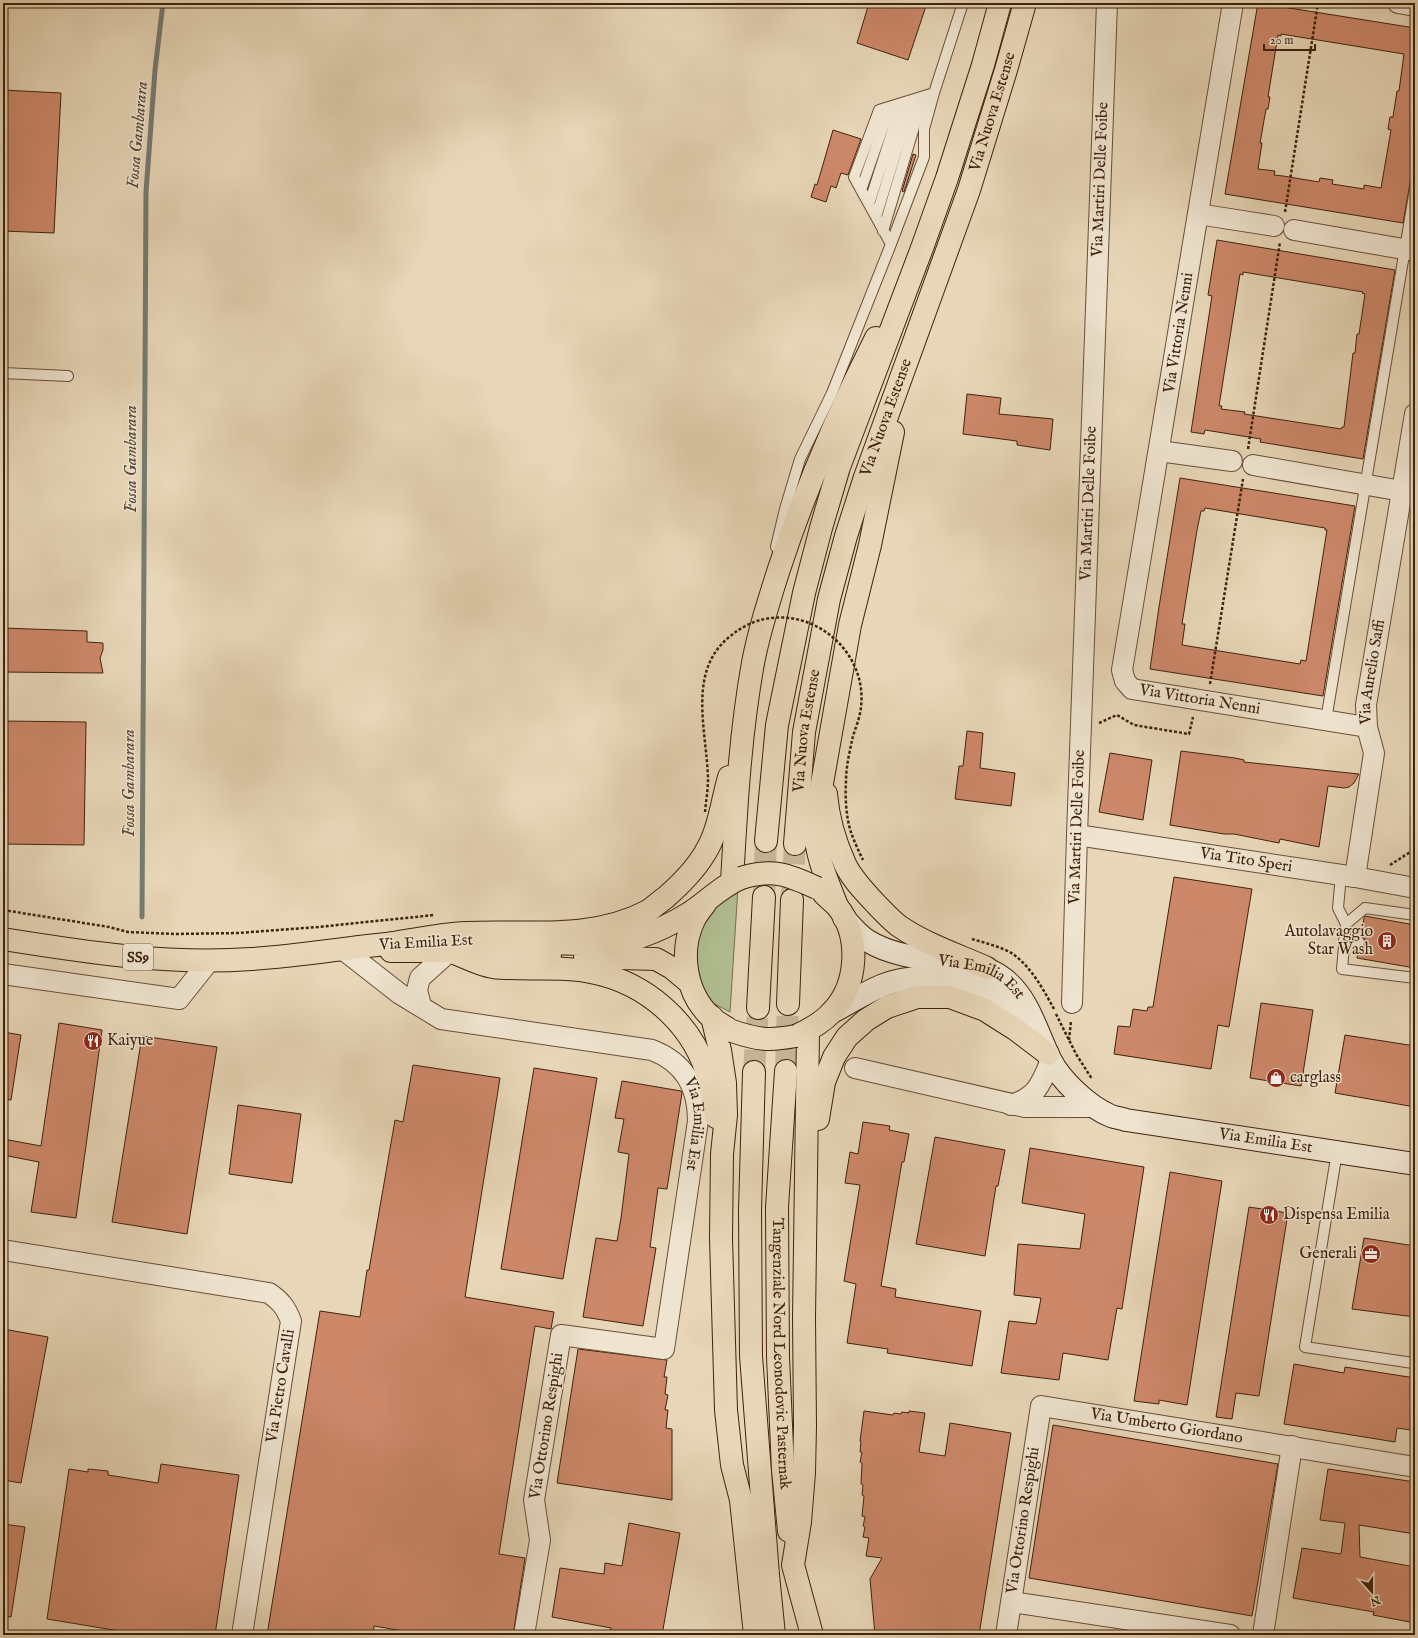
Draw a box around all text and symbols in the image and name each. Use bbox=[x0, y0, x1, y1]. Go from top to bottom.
scale bar bbox=[1264, 26, 1315, 52]
text: 20 m bbox=[1270, 33, 1293, 48]
street label: Via Nuova Estense bbox=[965, 50, 1021, 175]
water label: Fossa Gambarara bbox=[123, 80, 153, 189]
street label: Via Martiri Delle Foibe bbox=[1088, 102, 1113, 258]
street label: Via Vittoria Nenni bbox=[1159, 271, 1198, 396]
street label: Via Nuova Estense bbox=[856, 356, 917, 480]
water label: Fossa Gambarara bbox=[121, 405, 142, 513]
street label: Via Martiri Delle Foibe bbox=[1076, 426, 1102, 582]
street label: Via Aurelio Saffi bbox=[1356, 618, 1390, 726]
street label: Via Nuova Estense bbox=[789, 668, 826, 794]
street label: Via Vittoria Nenni bbox=[1137, 680, 1262, 720]
water label: Fossa Gambarara bbox=[119, 729, 140, 837]
street label: Via Martiri Delle Foibe bbox=[1065, 749, 1090, 906]
street label: Via Tito Speri bbox=[1198, 844, 1294, 877]
place label: Autolavaggio Star Wash bbox=[1284, 922, 1373, 960]
building icon: Autolavaggio Star Wash bbox=[1376, 930, 1398, 952]
street label: Via Emilia Est bbox=[377, 931, 474, 956]
road number: SS9 bbox=[123, 944, 153, 970]
street label: Via Emilia Est bbox=[936, 951, 1029, 1004]
restaurant icon: Kaiyue bbox=[82, 1030, 104, 1052]
place label: Kaiyue bbox=[107, 1031, 153, 1051]
shop icon: carglass bbox=[1265, 1067, 1287, 1089]
place label: carglass bbox=[1290, 1068, 1341, 1088]
street label: Via Emilia Est bbox=[679, 1073, 708, 1173]
street label: Via Emilia Est bbox=[1217, 1124, 1314, 1158]
restaurant icon: Dispensa Emilia bbox=[1258, 1204, 1280, 1226]
place label: Dispensa Emilia bbox=[1283, 1205, 1390, 1225]
street label: Tangenziale Nord Leonodovic Pasternak bbox=[767, 1218, 795, 1491]
office icon: Generali bbox=[1360, 1243, 1382, 1265]
place label: Generali bbox=[1300, 1244, 1357, 1264]
street label: Via Pietro Cavalli bbox=[262, 1328, 300, 1445]
street label: Via Ottorino Respighi bbox=[525, 1351, 568, 1502]
street label: Via Umberto Giordano bbox=[1088, 1404, 1245, 1449]
street label: Via Ottorino Respighi bbox=[1002, 1446, 1045, 1596]
north arrow bbox=[1352, 1572, 1392, 1612]
text: N bbox=[1368, 1592, 1383, 1609]

